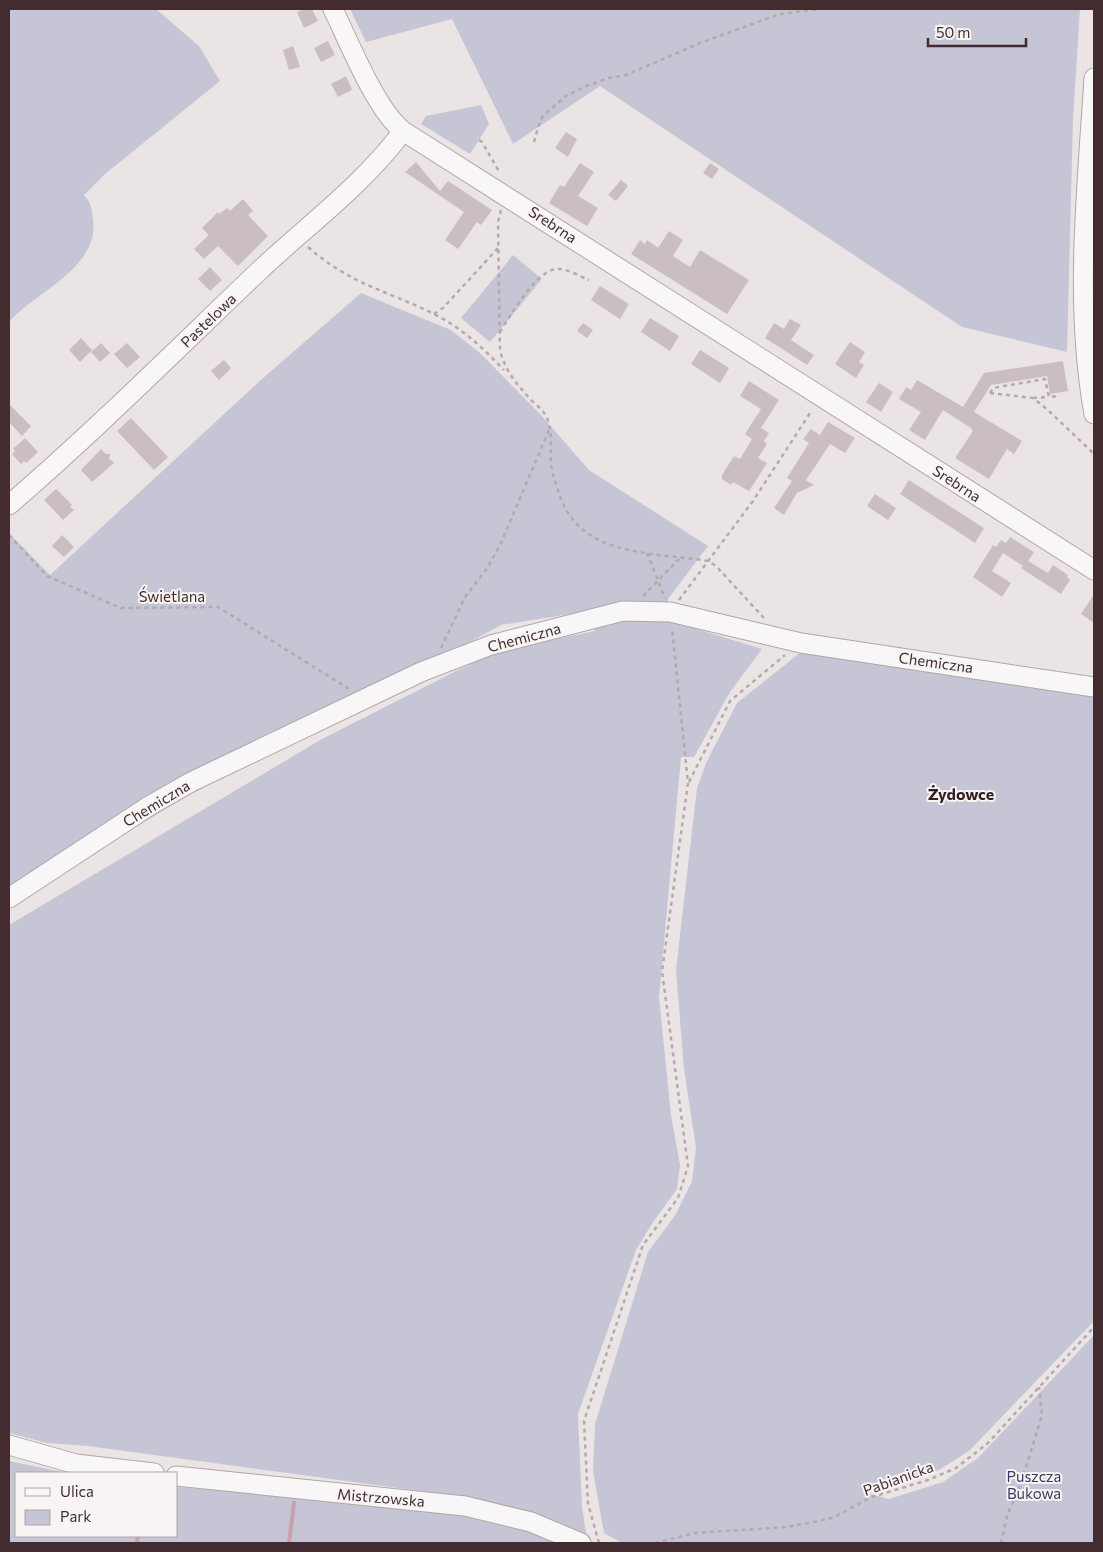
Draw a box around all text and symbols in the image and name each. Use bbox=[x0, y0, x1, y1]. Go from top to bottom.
scale bar bbox=[928, 15, 1026, 47]
text: 50 m bbox=[936, 23, 970, 41]
street label: Srebrna bbox=[526, 202, 580, 246]
street label: Pastelowa bbox=[176, 289, 240, 351]
street label: Srebrna bbox=[930, 461, 984, 505]
street label: Świetlana bbox=[139, 586, 205, 605]
street label: Chemiczna bbox=[485, 619, 563, 655]
street label: Chemiczna bbox=[898, 648, 974, 676]
street label: Chemiczna bbox=[119, 776, 193, 830]
district label: Żydowce bbox=[928, 784, 994, 803]
street label: Pabianicka bbox=[860, 1457, 936, 1499]
park label: Puszcza Bukowa bbox=[1007, 1467, 1061, 1502]
legend bbox=[15, 1472, 178, 1537]
text: Ulica bbox=[60, 1482, 94, 1500]
street label: Mistrzowska bbox=[336, 1484, 426, 1510]
text: Park bbox=[60, 1507, 91, 1525]

